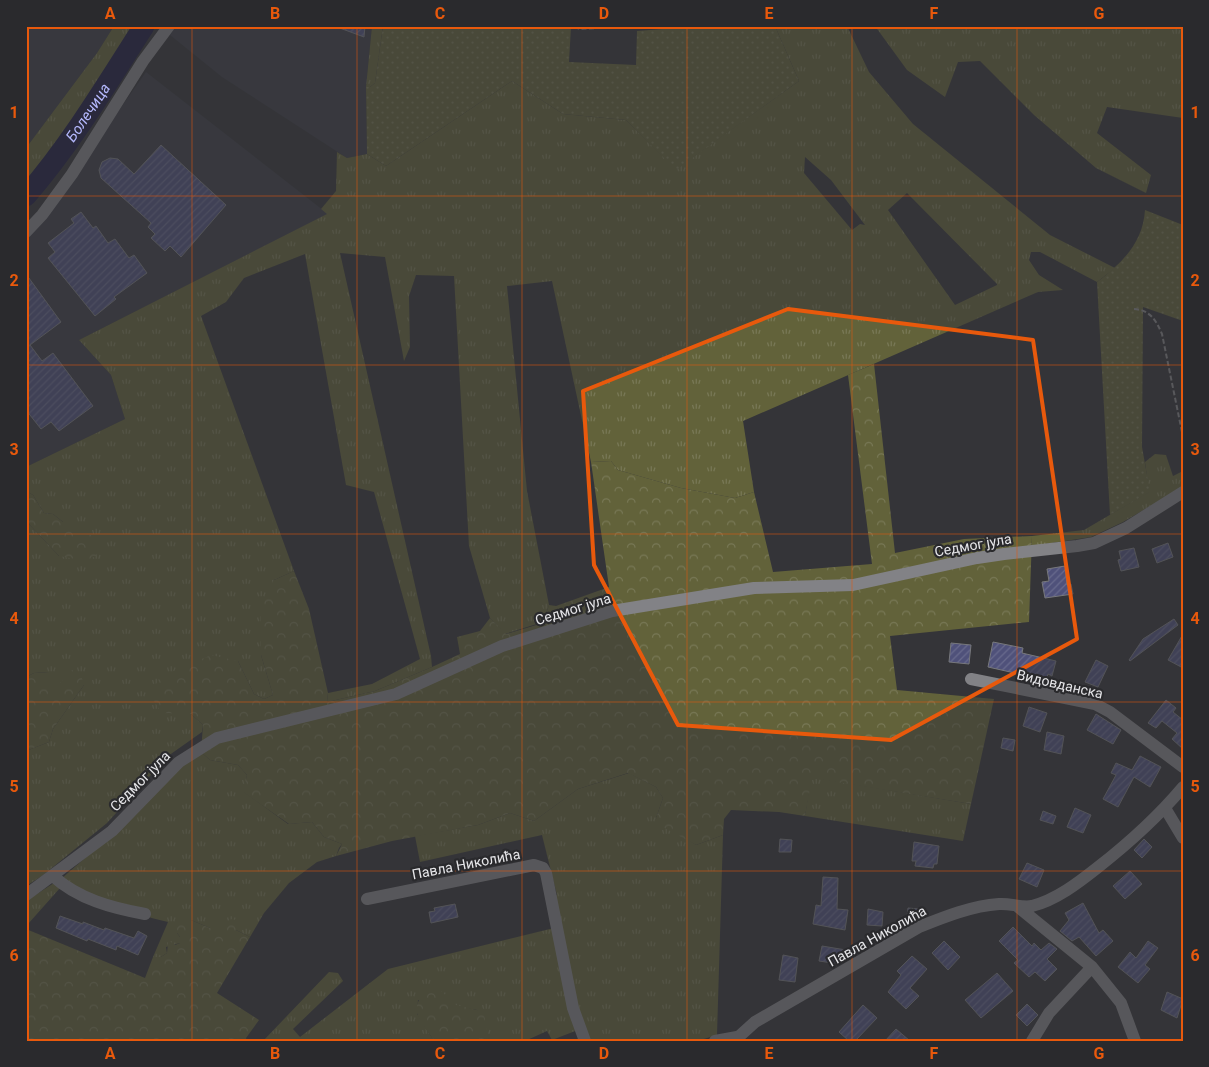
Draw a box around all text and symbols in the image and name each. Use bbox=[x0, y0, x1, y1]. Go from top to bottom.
text: A bbox=[105, 4, 116, 23]
text: B bbox=[270, 4, 280, 23]
text: C bbox=[435, 4, 445, 23]
text: D bbox=[599, 4, 609, 23]
text: E bbox=[765, 4, 774, 23]
text: F bbox=[930, 4, 939, 23]
text: G bbox=[1094, 4, 1105, 23]
water label: Болечица bbox=[62, 80, 114, 145]
text: 1 bbox=[9, 103, 19, 122]
text: 1 bbox=[1190, 103, 1200, 122]
text: 2 bbox=[9, 271, 19, 290]
text: 2 bbox=[1190, 271, 1200, 290]
text: 3 bbox=[9, 440, 19, 459]
text: 3 bbox=[1190, 440, 1200, 459]
street label: Седмог јула bbox=[933, 530, 1013, 560]
street label: Седмог јула bbox=[533, 590, 613, 628]
text: 4 bbox=[9, 609, 19, 628]
text: 4 bbox=[1190, 609, 1200, 628]
street label: Видовданска bbox=[1015, 666, 1105, 702]
street label: Седмог јула bbox=[107, 748, 173, 814]
text: 5 bbox=[9, 777, 19, 796]
text: 5 bbox=[1190, 777, 1200, 796]
street label: Павла Николића bbox=[411, 846, 521, 882]
street label: Павла Николића bbox=[825, 902, 929, 970]
text: 6 bbox=[9, 946, 19, 965]
text: 6 bbox=[1190, 946, 1200, 965]
text: A bbox=[105, 1044, 116, 1063]
text: B bbox=[270, 1044, 280, 1063]
text: C bbox=[435, 1044, 445, 1063]
text: D bbox=[599, 1044, 609, 1063]
text: E bbox=[765, 1044, 774, 1063]
text: F bbox=[930, 1044, 939, 1063]
text: G bbox=[1094, 1044, 1105, 1063]

